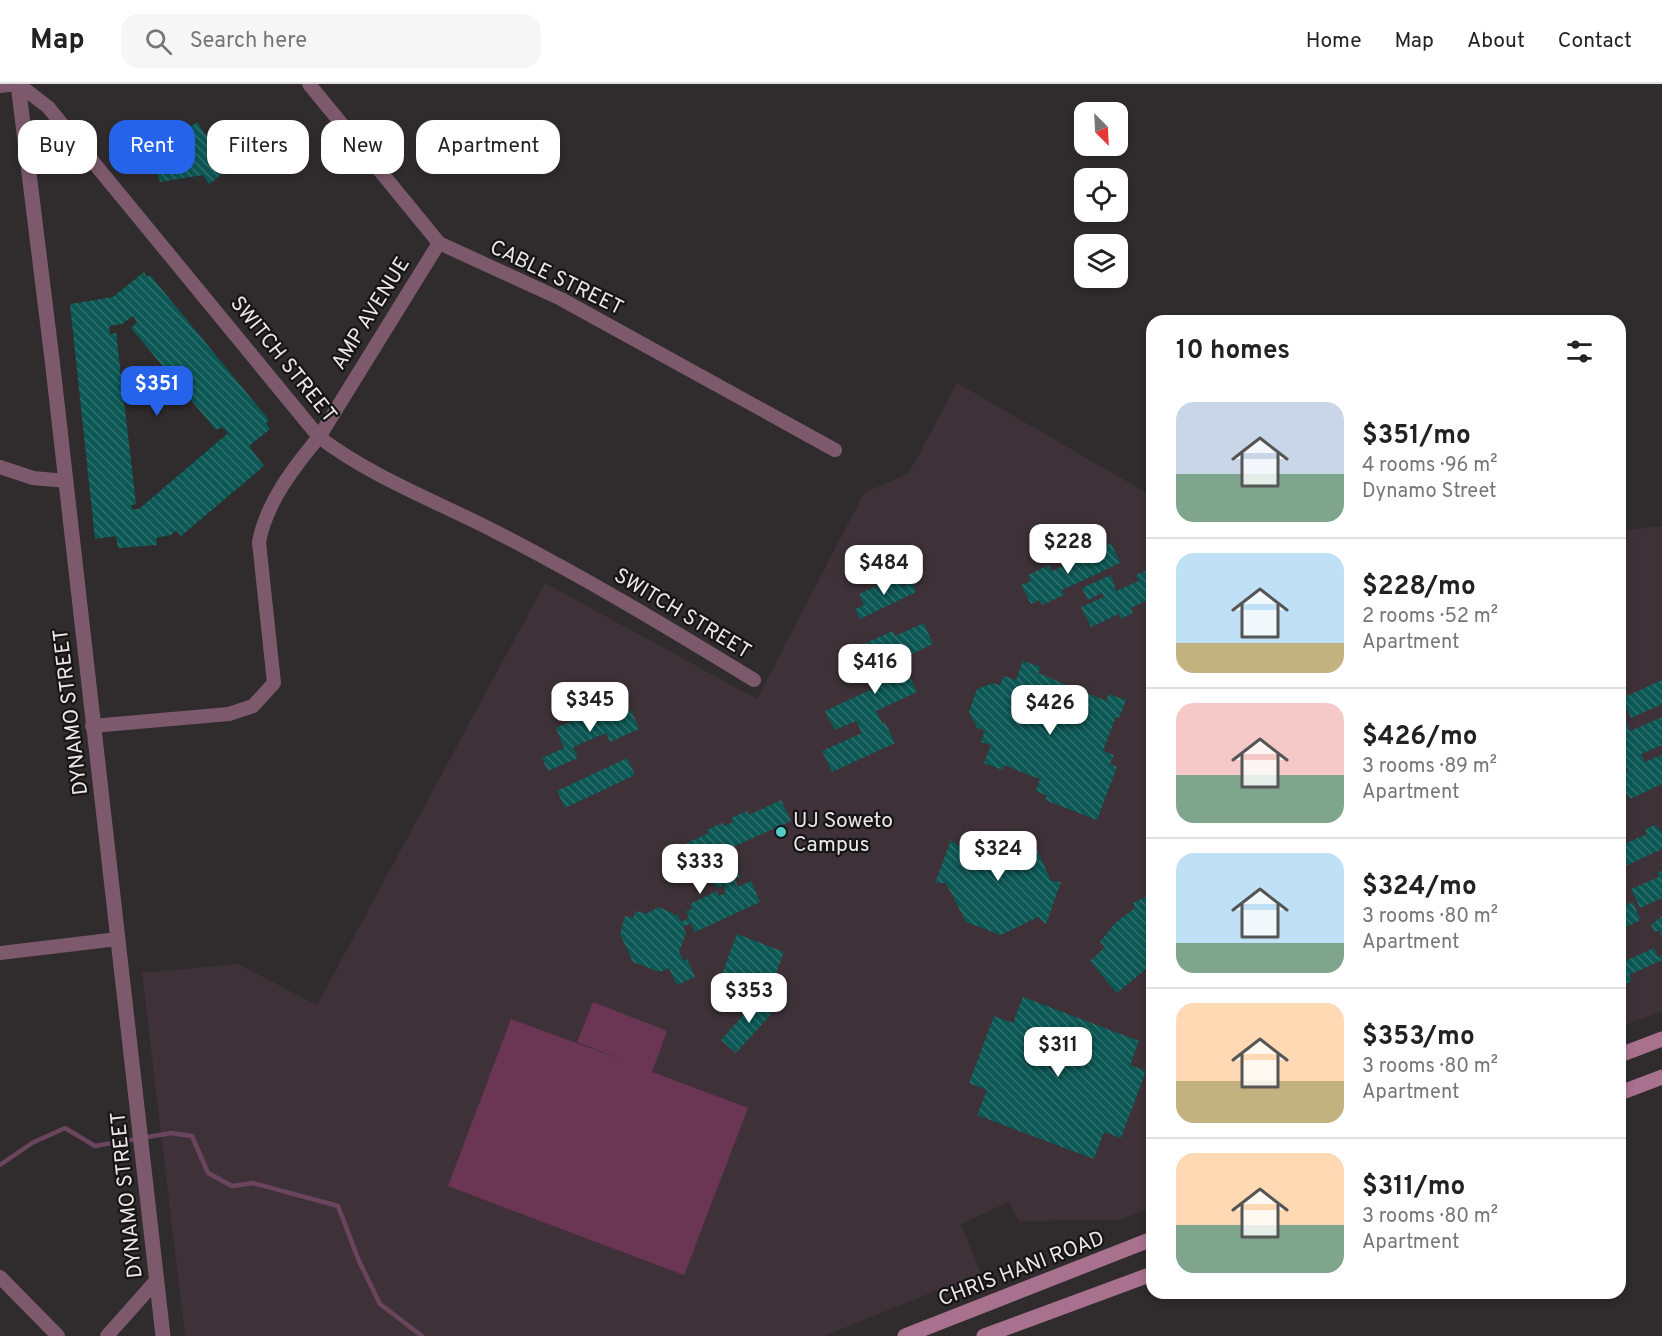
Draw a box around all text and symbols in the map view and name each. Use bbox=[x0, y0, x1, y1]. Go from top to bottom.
search box bbox=[121, 14, 541, 68]
text: Map bbox=[30, 23, 85, 59]
icon: search bbox=[142, 25, 175, 58]
text: Search here bbox=[190, 28, 307, 55]
text: Home bbox=[1306, 28, 1362, 55]
text: Map bbox=[1395, 28, 1434, 55]
text: About bbox=[1467, 28, 1525, 55]
text: Contact bbox=[1558, 28, 1632, 55]
north arrow bbox=[1074, 102, 1128, 156]
map controls bbox=[1074, 102, 1128, 288]
chip: Buy bbox=[18, 120, 97, 174]
chip: Rent bbox=[109, 120, 195, 174]
chip: Filters bbox=[207, 120, 309, 174]
chip: New bbox=[321, 120, 404, 174]
chip: Apartment bbox=[416, 120, 560, 174]
button: locate bbox=[1074, 168, 1128, 222]
street label: CABLE STREET bbox=[485, 234, 628, 322]
button: layers bbox=[1074, 234, 1128, 288]
street label: AMP AVENUE bbox=[326, 252, 417, 375]
street label: SWITCH STREET bbox=[223, 291, 342, 429]
text: 10 homes bbox=[1176, 335, 1290, 368]
icon: filters bbox=[1563, 335, 1596, 368]
pin: $351 bbox=[121, 366, 193, 417]
text: $351 bbox=[135, 372, 179, 398]
text: $351/mo bbox=[1362, 420, 1471, 453]
icon: home bbox=[1224, 426, 1296, 498]
text: 4 rooms · 96 m² bbox=[1362, 453, 1497, 479]
text: Dynamo Street bbox=[1362, 479, 1497, 505]
pin: $228 bbox=[1032, 524, 1104, 575]
text: $228 bbox=[1043, 530, 1093, 556]
pin: $484 bbox=[848, 545, 920, 596]
text: $484 bbox=[859, 551, 909, 577]
street label: SWITCH STREET bbox=[609, 563, 756, 666]
text: $228/mo bbox=[1362, 571, 1476, 604]
icon: home bbox=[1224, 577, 1296, 649]
text: 2 rooms · 52 m² bbox=[1362, 604, 1498, 630]
street label: DYNAMO STREET bbox=[48, 627, 95, 796]
text: Apartment bbox=[1362, 630, 1460, 656]
pin: $416 bbox=[839, 644, 911, 695]
text: $416 bbox=[852, 650, 898, 676]
pin: $345 bbox=[554, 682, 626, 733]
pin: $426 bbox=[1014, 685, 1086, 736]
text: $345 bbox=[565, 688, 615, 714]
text: $426 bbox=[1025, 691, 1075, 717]
text: $426/mo bbox=[1362, 721, 1478, 754]
icon: home bbox=[1224, 727, 1296, 799]
text: 3 rooms · 89 m² bbox=[1362, 754, 1497, 780]
text: Apartment bbox=[1362, 780, 1460, 806]
place label: UJ Soweto Campus bbox=[793, 808, 893, 859]
marker: UJ Soweto Campus bbox=[774, 825, 788, 839]
pin: $324 bbox=[962, 831, 1034, 882]
text: $324 bbox=[974, 837, 1022, 863]
pin: $333 bbox=[664, 844, 736, 895]
text: $333 bbox=[676, 850, 724, 876]
text: $324/mo bbox=[1362, 871, 1477, 904]
icon: home bbox=[1224, 877, 1296, 949]
text: 3 rooms · 80 m² bbox=[1362, 904, 1498, 930]
text: Apartment bbox=[1362, 930, 1460, 956]
pin: $353 bbox=[713, 973, 785, 1024]
text: $353 bbox=[725, 979, 773, 1005]
text: $353/mo bbox=[1362, 1021, 1475, 1054]
pin: $311 bbox=[1022, 1027, 1094, 1078]
icon: home bbox=[1224, 1027, 1296, 1099]
text: $311 bbox=[1038, 1033, 1078, 1059]
text: 3 rooms · 80 m² bbox=[1362, 1054, 1498, 1080]
text: Apartment bbox=[1362, 1080, 1460, 1106]
street label: DYNAMO STREET bbox=[105, 1110, 150, 1279]
text: $311/mo bbox=[1362, 1171, 1465, 1204]
icon: home bbox=[1224, 1177, 1296, 1249]
text: 3 rooms · 80 m² bbox=[1362, 1204, 1498, 1230]
street label: CHRIS HANI ROAD bbox=[935, 1225, 1108, 1313]
text: Apartment bbox=[1362, 1230, 1460, 1256]

